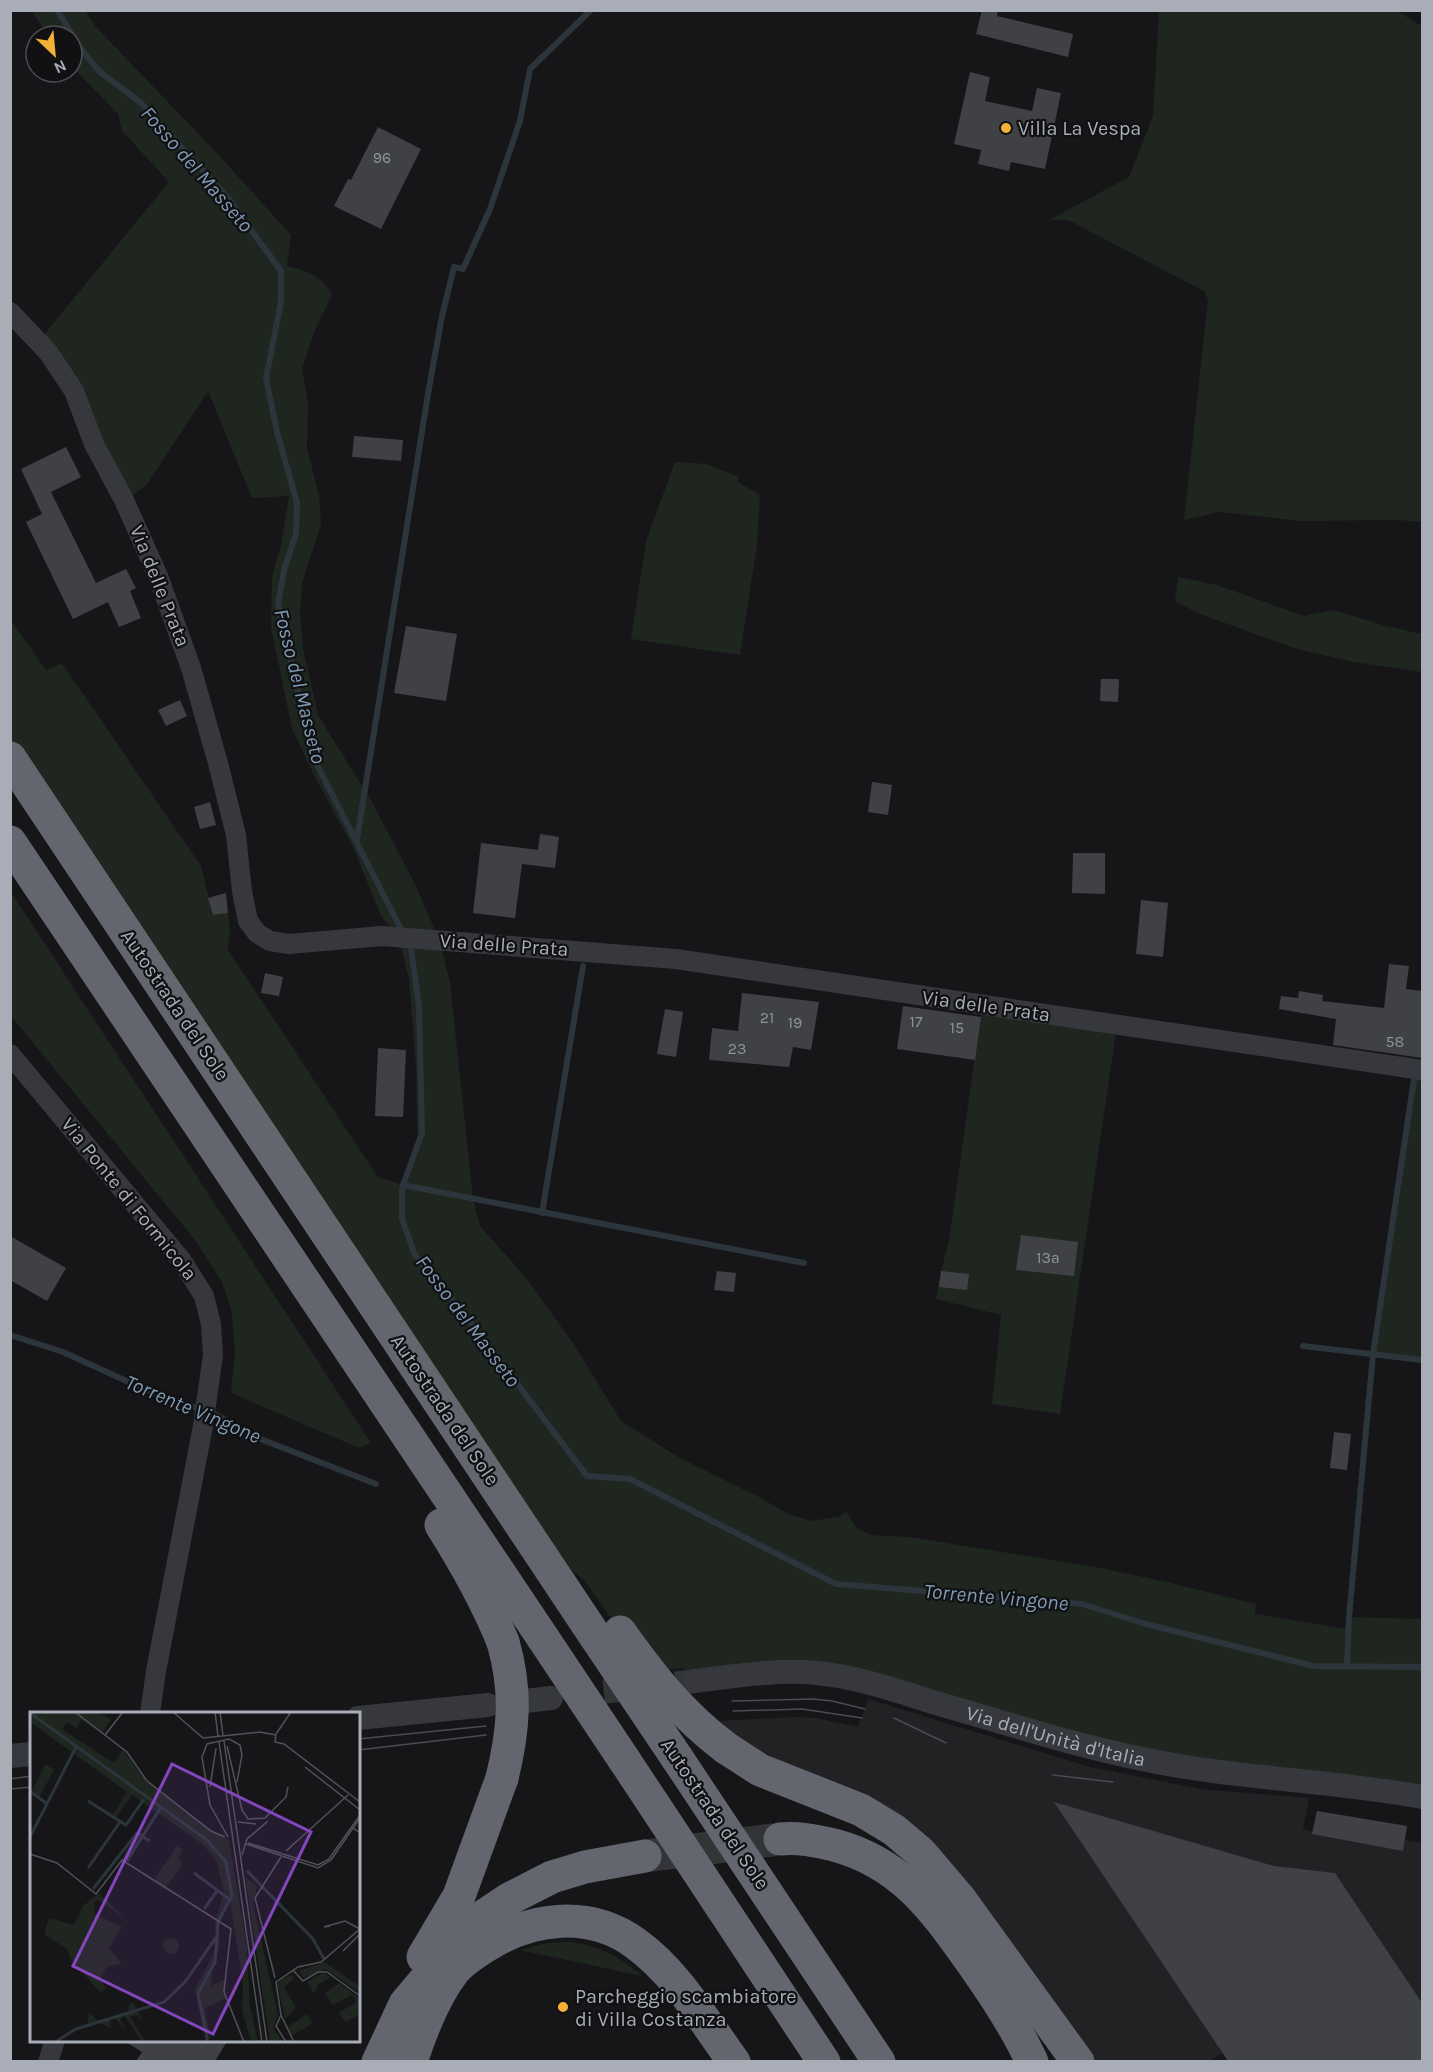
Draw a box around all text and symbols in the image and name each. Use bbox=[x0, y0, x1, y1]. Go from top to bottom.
north arrow bbox=[24, 24, 84, 84]
text: N bbox=[51, 56, 70, 78]
water label: Fosso del Masseto bbox=[136, 101, 259, 237]
place label: Villa La Vespa bbox=[1018, 117, 1141, 140]
marker: Villa La Vespa bbox=[999, 121, 1013, 135]
house number: 96 bbox=[373, 148, 391, 167]
street label: Via delle Prata bbox=[125, 522, 195, 650]
water label: Fosso del Masseto bbox=[269, 606, 331, 767]
street label: Autostrada del Sole bbox=[116, 925, 234, 1085]
street label: Via delle Prata bbox=[439, 929, 569, 961]
street label: Via delle Prata bbox=[920, 986, 1052, 1026]
house number: 21 bbox=[760, 1008, 774, 1027]
house number: 17 bbox=[910, 1012, 923, 1031]
house number: 19 bbox=[788, 1013, 802, 1032]
house number: 15 bbox=[950, 1018, 964, 1037]
house number: 58 bbox=[1386, 1032, 1404, 1051]
house number: 23 bbox=[728, 1039, 746, 1058]
street label: Via Ponte di Formicola bbox=[56, 1113, 202, 1285]
house number: 13a bbox=[1036, 1248, 1060, 1267]
water label: Fosso del Masseto bbox=[411, 1250, 526, 1392]
street label: Autostrada del Sole bbox=[386, 1330, 504, 1490]
water label: Torrente Vingone bbox=[122, 1370, 265, 1448]
water label: Torrente Vingone bbox=[923, 1579, 1070, 1615]
street label: Via dell'Unità d'Italia bbox=[964, 1701, 1148, 1771]
inset map bbox=[30, 1712, 360, 2042]
street label: Autostrada del Sole bbox=[656, 1734, 774, 1894]
place label: Parcheggio scambiatore di Villa Costanza bbox=[575, 1985, 797, 2031]
marker: Parcheggio scambiatore di Villa Costanza bbox=[556, 2000, 570, 2014]

